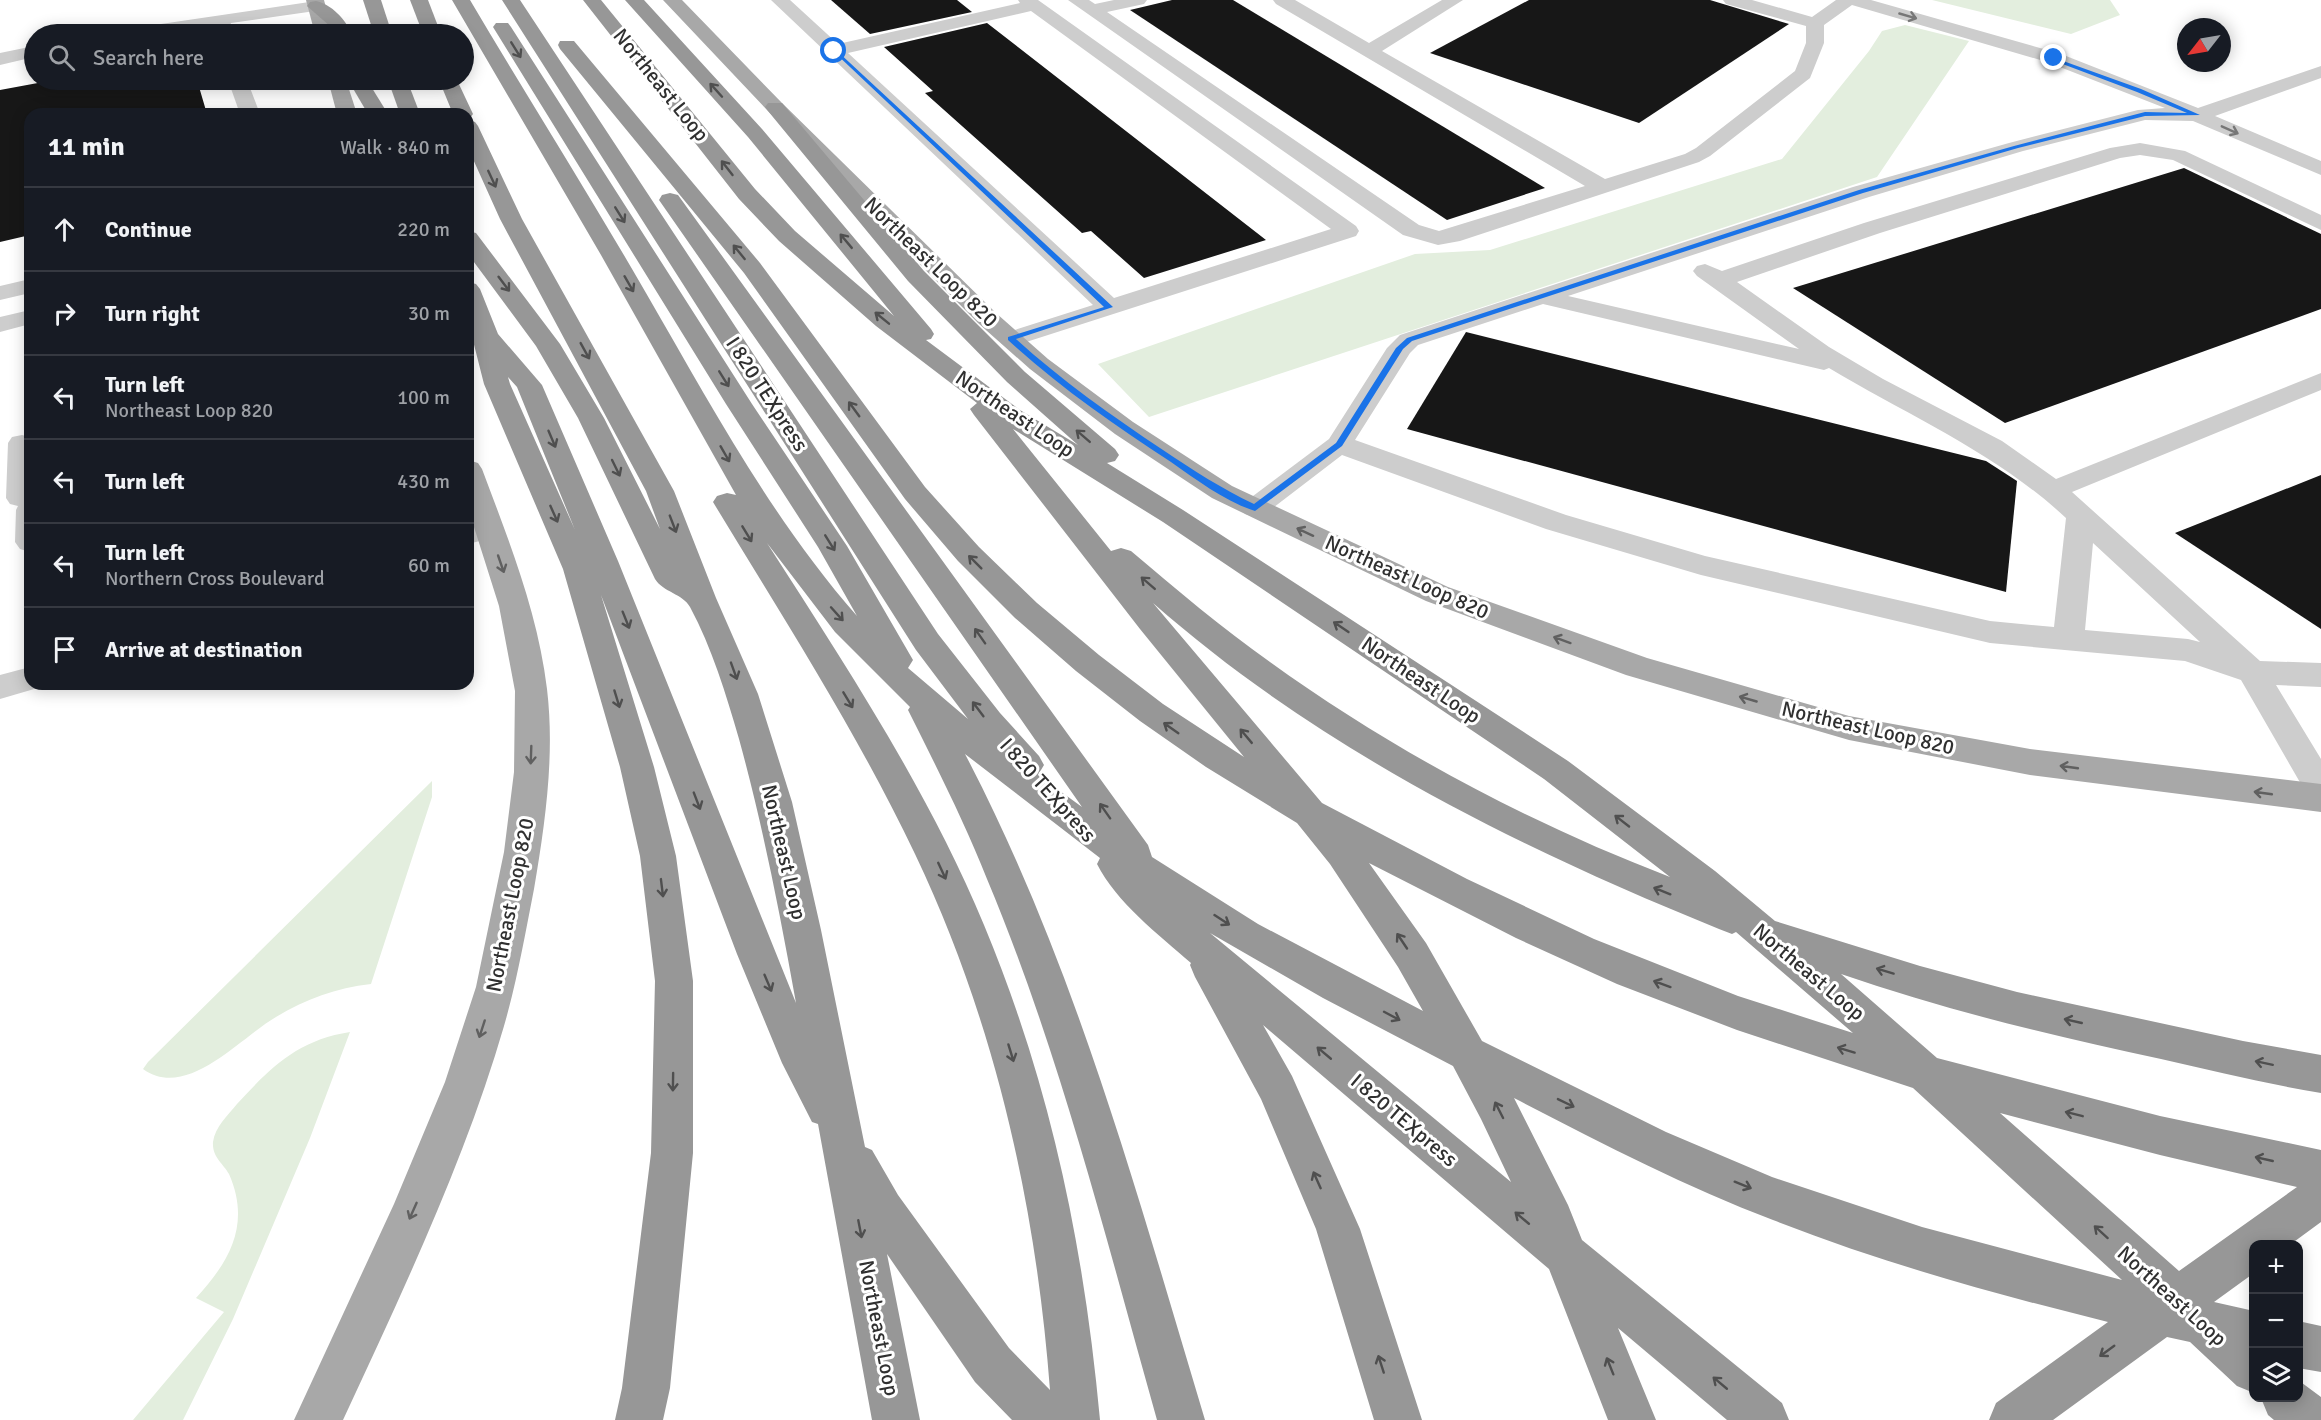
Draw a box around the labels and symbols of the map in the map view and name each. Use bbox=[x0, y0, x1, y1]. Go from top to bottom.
one-way arrow bbox=[1898, 11, 1917, 22]
north arrow bbox=[2177, 18, 2231, 72]
street label: Northeast Loop bbox=[608, 23, 714, 147]
route start bbox=[820, 37, 846, 63]
one-way arrow bbox=[509, 41, 522, 58]
route end bbox=[2040, 44, 2066, 70]
one-way arrow bbox=[709, 82, 723, 97]
one-way arrow bbox=[2221, 125, 2239, 136]
one-way arrow bbox=[721, 161, 734, 177]
one-way arrow bbox=[487, 169, 499, 187]
street label: Northeast Loop 820 bbox=[858, 191, 1004, 333]
one-way arrow bbox=[614, 206, 626, 223]
one-way arrow bbox=[840, 233, 853, 249]
one-way arrow bbox=[732, 244, 745, 260]
one-way arrow bbox=[624, 275, 636, 292]
one-way arrow bbox=[497, 276, 510, 292]
one-way arrow bbox=[874, 312, 890, 325]
street label: I 820 TEXpress bbox=[720, 332, 814, 456]
one-way arrow bbox=[580, 341, 591, 359]
street label: Northeast Loop bbox=[951, 365, 1079, 463]
one-way arrow bbox=[717, 371, 730, 388]
one-way arrow bbox=[848, 401, 860, 417]
one-way arrow bbox=[1075, 429, 1091, 442]
one-way arrow bbox=[547, 430, 558, 448]
one-way arrow bbox=[720, 445, 732, 462]
one-way arrow bbox=[610, 459, 622, 477]
one-way arrow bbox=[549, 505, 561, 523]
one-way arrow bbox=[668, 514, 679, 533]
one-way arrow bbox=[741, 525, 753, 542]
one-way arrow bbox=[1296, 525, 1314, 537]
street label: Northeast Loop 820 bbox=[1321, 529, 1493, 625]
one-way arrow bbox=[824, 534, 836, 551]
one-way arrow bbox=[497, 554, 508, 573]
one-way arrow bbox=[967, 554, 982, 569]
one-way arrow bbox=[1141, 576, 1156, 590]
one-way arrow bbox=[830, 606, 844, 621]
one-way arrow bbox=[621, 610, 632, 628]
one-way arrow bbox=[1333, 621, 1350, 633]
one-way arrow bbox=[974, 628, 986, 644]
street label: Northeast Loop bbox=[1357, 631, 1485, 729]
one-way arrow bbox=[1553, 633, 1572, 644]
one-way arrow bbox=[729, 662, 740, 680]
one-way arrow bbox=[612, 689, 623, 708]
one-way arrow bbox=[842, 691, 854, 708]
one-way arrow bbox=[1739, 693, 1758, 704]
street label: Northeast Loop 820 bbox=[1779, 695, 1957, 761]
one-way arrow bbox=[971, 701, 984, 717]
one-way arrow bbox=[1164, 722, 1180, 734]
one-way arrow bbox=[1239, 729, 1253, 744]
street label: I 820 TEXpress bbox=[994, 733, 1102, 847]
one-way arrow bbox=[526, 745, 537, 765]
one-way arrow bbox=[2060, 761, 2080, 772]
street label: Northeast Loop bbox=[756, 782, 812, 922]
one-way arrow bbox=[2253, 787, 2273, 798]
one-way arrow bbox=[693, 791, 704, 810]
one-way arrow bbox=[1099, 804, 1112, 820]
one-way arrow bbox=[1615, 815, 1631, 827]
street label: Northeast Loop 820 bbox=[480, 816, 540, 994]
one-way arrow bbox=[936, 862, 948, 880]
one-way arrow bbox=[657, 878, 668, 897]
one-way arrow bbox=[1653, 885, 1671, 896]
one-way arrow bbox=[1213, 915, 1230, 927]
street label: Northeast Loop bbox=[1748, 918, 1870, 1026]
one-way arrow bbox=[1396, 933, 1408, 949]
one-way arrow bbox=[1876, 965, 1895, 976]
one-way arrow bbox=[763, 973, 774, 991]
one-way arrow bbox=[1653, 978, 1672, 989]
one-way arrow bbox=[1383, 1011, 1401, 1022]
one-way arrow bbox=[2064, 1015, 2083, 1027]
one-way arrow bbox=[476, 1019, 487, 1038]
one-way arrow bbox=[1006, 1043, 1017, 1062]
one-way arrow bbox=[1837, 1044, 1856, 1055]
one-way arrow bbox=[1316, 1046, 1332, 1059]
one-way arrow bbox=[2254, 1057, 2274, 1068]
street label: I 820 TEXpress bbox=[1345, 1068, 1463, 1172]
one-way arrow bbox=[667, 1072, 679, 1092]
one-way arrow bbox=[1557, 1098, 1575, 1110]
one-way arrow bbox=[1492, 1102, 1504, 1120]
one-way arrow bbox=[2065, 1107, 2084, 1119]
one-way arrow bbox=[2254, 1153, 2274, 1164]
one-way arrow bbox=[1311, 1171, 1322, 1190]
one-way arrow bbox=[1734, 1180, 1752, 1191]
one-way arrow bbox=[407, 1202, 418, 1220]
one-way arrow bbox=[1515, 1211, 1530, 1225]
one-way arrow bbox=[855, 1219, 866, 1239]
one-way arrow bbox=[2093, 1225, 2108, 1239]
street label: Northeast Loop bbox=[2112, 1240, 2232, 1352]
street label: Northeast Loop bbox=[853, 1258, 905, 1398]
one-way arrow bbox=[2100, 1345, 2116, 1358]
one-way arrow bbox=[1375, 1355, 1386, 1374]
one-way arrow bbox=[1604, 1357, 1615, 1375]
one-way arrow bbox=[1712, 1376, 1728, 1389]

